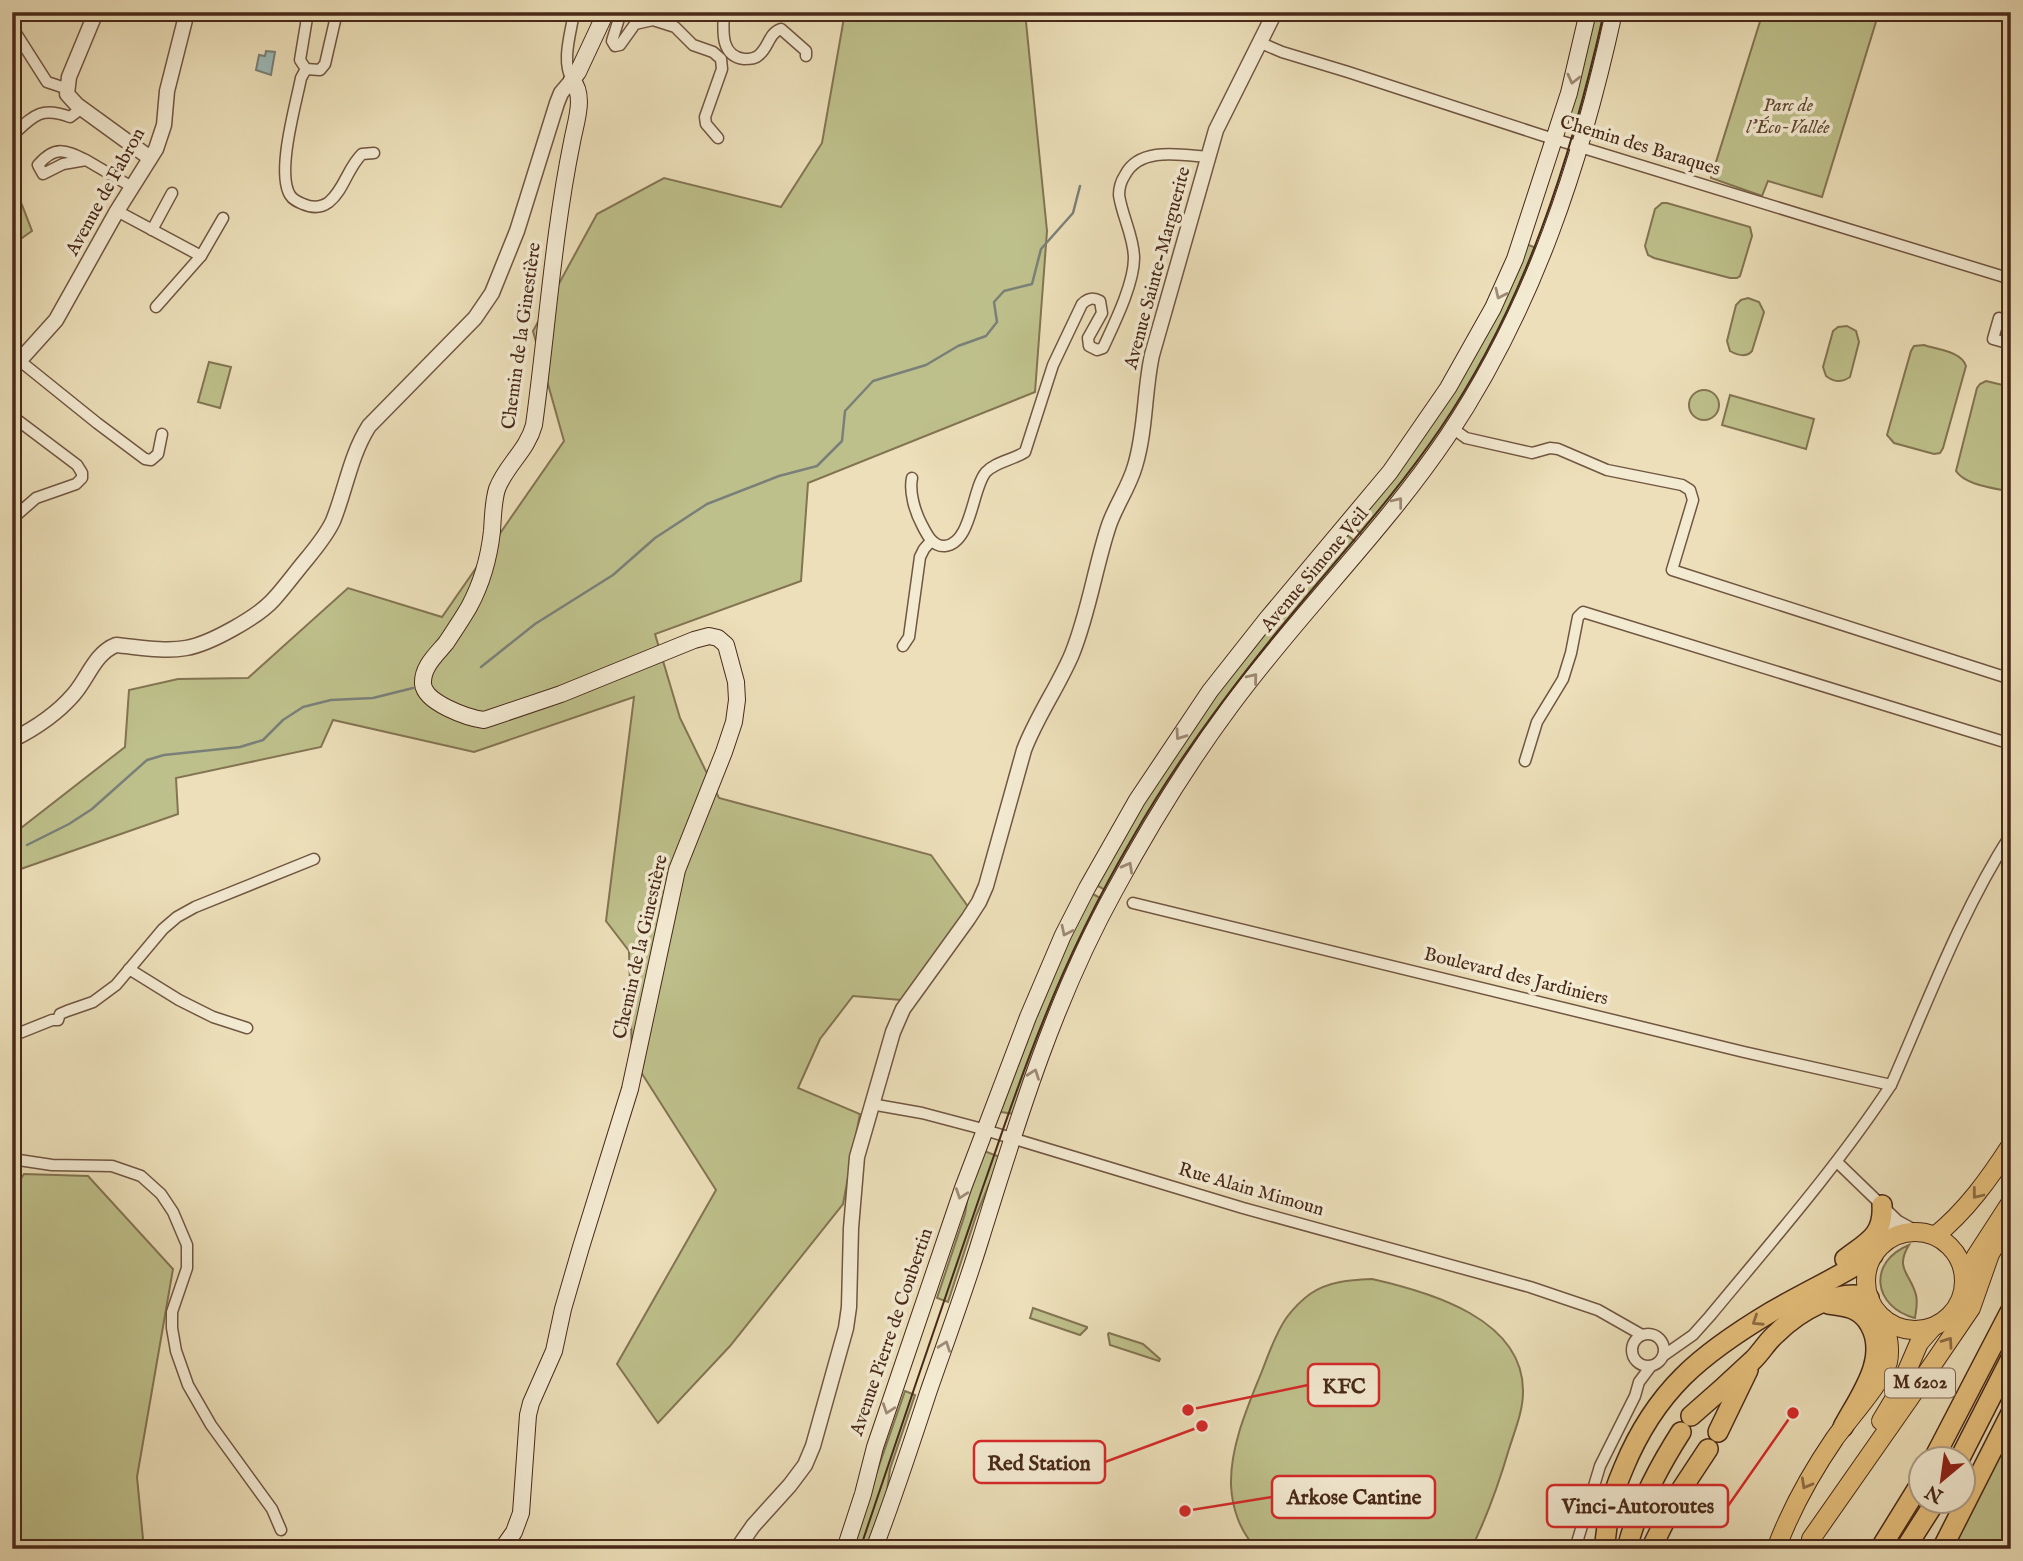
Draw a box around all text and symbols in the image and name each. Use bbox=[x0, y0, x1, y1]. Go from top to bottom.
one-way arrow bbox=[1566, 73, 1581, 85]
park label: Parc de l'Éco-Vallée bbox=[1746, 94, 1830, 140]
street label: Chemin des Baraques bbox=[1557, 110, 1723, 182]
street label: Avenue de Fabron bbox=[60, 124, 151, 261]
street label: Avenue Sainte-Marguerite bbox=[1119, 164, 1197, 373]
street label: Chemin de la Ginestière bbox=[497, 241, 547, 431]
one-way arrow bbox=[1494, 287, 1508, 299]
one-way arrow bbox=[1390, 498, 1403, 510]
street label: Avenue Simone Veil bbox=[1255, 502, 1375, 638]
one-way arrow bbox=[1245, 673, 1258, 685]
one-way arrow bbox=[1176, 727, 1188, 740]
street label: Chemin de la Ginestière bbox=[608, 852, 674, 1042]
one-way arrow bbox=[1120, 862, 1133, 874]
one-way arrow bbox=[1060, 924, 1074, 936]
street label: Boulevard des Jardiniers bbox=[1421, 942, 1611, 1012]
one-way arrow bbox=[1026, 1068, 1040, 1080]
street label: Rue Alain Mimoun bbox=[1175, 1158, 1327, 1222]
one-way arrow bbox=[1972, 1186, 1985, 1199]
one-way arrow bbox=[955, 1187, 969, 1199]
street label: Avenue Pierre de Coubertin bbox=[845, 1225, 939, 1440]
one-way arrow bbox=[1752, 1313, 1765, 1326]
one-way arrow bbox=[1940, 1337, 1952, 1350]
one-way arrow bbox=[937, 1340, 951, 1352]
callout: KFC bbox=[1308, 1364, 1379, 1406]
road number: M 6202 bbox=[1885, 1368, 1955, 1398]
text: KFC bbox=[1322, 1374, 1366, 1401]
one-way arrow bbox=[882, 1403, 896, 1415]
callout: Red Station bbox=[974, 1441, 1105, 1483]
north arrow bbox=[1908, 1446, 1978, 1516]
text: Red Station bbox=[987, 1451, 1091, 1478]
callout: Arkose Cantine bbox=[1272, 1476, 1435, 1518]
one-way arrow bbox=[1801, 1477, 1814, 1490]
text: N bbox=[1921, 1478, 1949, 1508]
text: Arkose Cantine bbox=[1286, 1485, 1422, 1512]
callout: Vinci-Autoroutes bbox=[1547, 1485, 1728, 1527]
text: Vinci-Autoroutes bbox=[1561, 1494, 1714, 1521]

